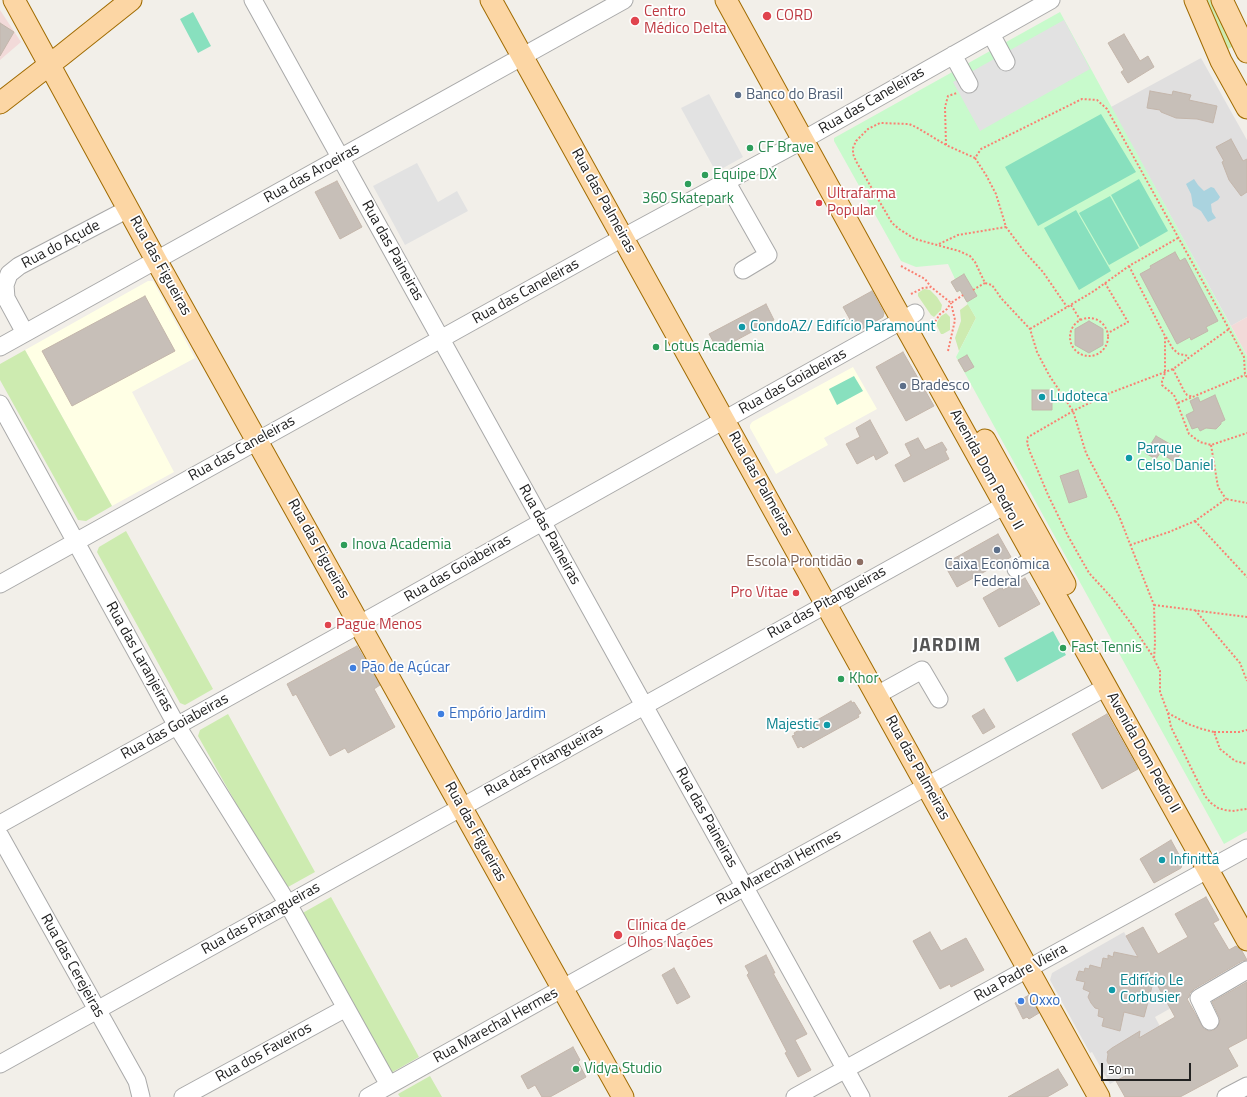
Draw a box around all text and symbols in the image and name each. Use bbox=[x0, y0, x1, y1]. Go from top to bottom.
place label: Centro Médico Delta bbox=[644, 3, 726, 38]
place label: CORD bbox=[776, 7, 813, 25]
marker: CORD bbox=[761, 10, 773, 22]
marker: Centro Médico Delta bbox=[629, 15, 641, 27]
street label: Rua das Caneleiras bbox=[816, 63, 928, 139]
place label: Banco do Brasil bbox=[746, 86, 843, 104]
marker: Banco do Brasil bbox=[733, 90, 743, 100]
place label: CF Brave bbox=[758, 139, 814, 157]
street label: Rua das Aroeiras bbox=[261, 140, 363, 208]
marker: CF Brave bbox=[745, 143, 755, 153]
street label: Rua das Palmeiras bbox=[567, 146, 639, 256]
place label: Equipe DX bbox=[713, 166, 777, 184]
marker: Equipe DX bbox=[700, 170, 710, 180]
marker: 360 Skatepark bbox=[683, 179, 693, 189]
place label: Ultrafarma Popular bbox=[827, 185, 896, 220]
place label: 360 Skatepark bbox=[642, 190, 734, 208]
street label: Rua das Paineiras bbox=[357, 198, 427, 304]
marker: Ultrafarma Popular bbox=[814, 198, 824, 208]
street label: Rua das Figueiras bbox=[125, 213, 195, 319]
street label: Rua do Açude bbox=[19, 217, 103, 273]
street label: Rua das Caneleiras bbox=[470, 255, 582, 329]
place label: CondoAZ/ Edifício Paramount bbox=[750, 318, 936, 336]
marker: CondoAZ/ Edifício Paramount bbox=[737, 322, 747, 332]
place label: Lotus Academia bbox=[664, 338, 764, 356]
marker: Lotus Academia bbox=[651, 342, 661, 352]
street label: Rua das Goiabeiras bbox=[736, 345, 850, 419]
place label: Bradesco bbox=[911, 377, 970, 395]
marker: Bradesco bbox=[898, 381, 908, 391]
place label: Ludoteca bbox=[1050, 388, 1108, 406]
marker: Ludoteca bbox=[1037, 392, 1047, 402]
street label: Avenida Dom Pedro II bbox=[945, 407, 1027, 533]
street label: Rua das Caneleiras bbox=[186, 412, 298, 486]
street label: Rua das Palmeiras bbox=[724, 429, 796, 539]
place label: Parque Celso Daniel bbox=[1137, 440, 1214, 475]
marker: Parque Celso Daniel bbox=[1124, 453, 1134, 463]
street label: Rua das Paineiras bbox=[514, 482, 584, 588]
street label: Rua das Figueiras bbox=[283, 496, 353, 602]
street label: Rua das Goiabeiras bbox=[401, 531, 515, 607]
place label: Inova Academia bbox=[352, 536, 451, 554]
marker: Inova Academia bbox=[339, 540, 349, 550]
marker: Caixa Econômica Federal bbox=[992, 545, 1002, 555]
place label: Escola Prontidão bbox=[746, 553, 852, 571]
place label: Caixa Econômica Federal bbox=[945, 556, 1049, 591]
marker: Escola Prontidão bbox=[855, 557, 865, 567]
street label: Rua das Pitangueiras bbox=[765, 563, 889, 643]
place label: Pro Vitae bbox=[730, 584, 788, 602]
marker: Pro Vitae bbox=[791, 588, 801, 598]
street label: Rua das Laranjeiras bbox=[101, 599, 177, 715]
place label: Pague Menos bbox=[336, 616, 422, 634]
marker: Pague Menos bbox=[323, 620, 333, 630]
district label: JARDIM bbox=[913, 635, 981, 657]
place label: Fast Tennis bbox=[1071, 639, 1142, 657]
marker: Fast Tennis bbox=[1058, 643, 1068, 653]
place label: Pão de Açúcar bbox=[361, 659, 450, 677]
marker: Pão de Açúcar bbox=[348, 663, 358, 673]
place label: Khor bbox=[849, 670, 879, 688]
marker: Khor bbox=[836, 674, 846, 684]
street label: Rua das Goiabeiras bbox=[118, 690, 232, 764]
street label: Avenida Dom Pedro II bbox=[1102, 690, 1184, 816]
place label: Empório Jardim bbox=[449, 705, 546, 723]
marker: Empório Jardim bbox=[436, 709, 446, 719]
street label: Rua das Palmeiras bbox=[881, 713, 953, 823]
place label: Majestic bbox=[766, 716, 819, 734]
marker: Majestic bbox=[822, 720, 832, 730]
street label: Rua das Pitangueiras bbox=[482, 721, 606, 801]
street label: Rua das Paineiras bbox=[671, 765, 741, 871]
street label: Rua das Figueiras bbox=[440, 779, 510, 885]
street label: Rua Marechal Hermes bbox=[714, 826, 844, 910]
place label: Infinittá bbox=[1170, 851, 1219, 869]
marker: Infinittá bbox=[1157, 855, 1167, 865]
street label: Rua das Pitangueiras bbox=[199, 879, 323, 959]
street label: Rua das Cerejeiras bbox=[36, 911, 108, 1021]
place label: Clínica de Olhos Nações bbox=[627, 917, 713, 952]
marker: Clínica de Olhos Nações bbox=[612, 929, 624, 941]
street label: Rua Padre Vieira bbox=[971, 940, 1071, 1006]
place label: Edifício Le Corbusier bbox=[1120, 972, 1183, 1007]
street label: Rua Marechal Hermes bbox=[431, 984, 561, 1068]
marker: Edifício Le Corbusier bbox=[1107, 985, 1117, 995]
place label: Oxxo bbox=[1029, 992, 1060, 1010]
marker: Oxxo bbox=[1016, 996, 1026, 1006]
street label: Rua dos Faveiros bbox=[213, 1019, 315, 1087]
scale bar bbox=[1103, 1055, 1193, 1081]
place label: Vidya Studio bbox=[584, 1060, 662, 1078]
text: 50 m bbox=[1108, 1060, 1134, 1079]
marker: Vidya Studio bbox=[571, 1064, 581, 1074]

